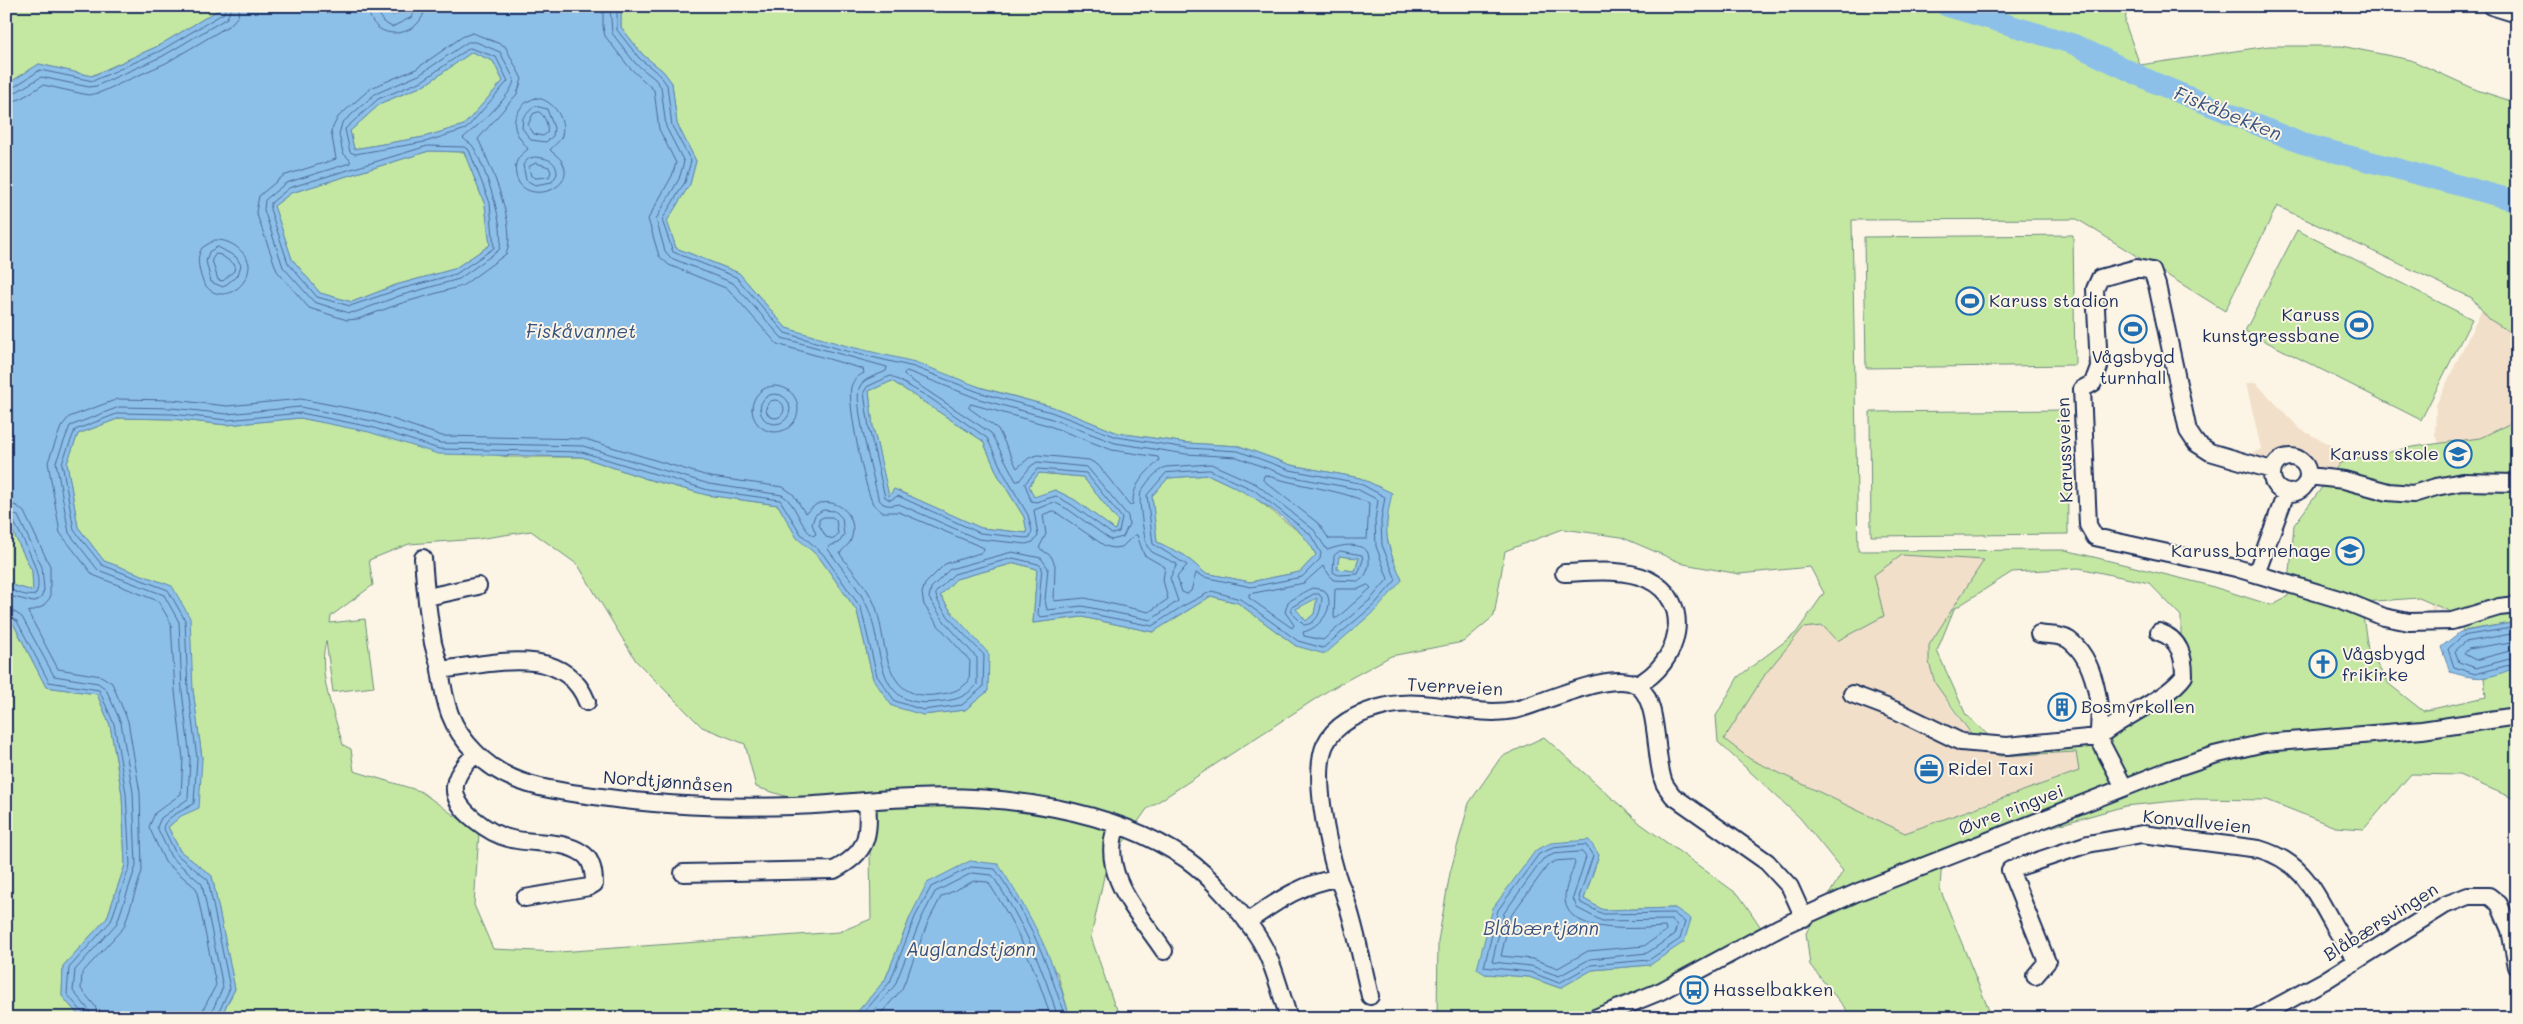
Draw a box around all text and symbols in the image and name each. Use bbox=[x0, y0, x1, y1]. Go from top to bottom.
water label: Fiskåbekken bbox=[2171, 80, 2286, 145]
sports icon: Karuss stadion bbox=[1955, 286, 1985, 316]
place label: Karuss stadion bbox=[1989, 288, 2119, 312]
place label: Karuss kunstgressbane bbox=[2202, 302, 2340, 347]
sports icon: Karuss kunstgressbane bbox=[2344, 310, 2374, 340]
sports icon: Vågsbygd turnhall bbox=[2118, 314, 2148, 344]
water label: Fiskåvannet bbox=[526, 318, 636, 343]
place label: Vågsbygd turnhall bbox=[2091, 344, 2175, 389]
street label: Karussveien bbox=[2050, 397, 2078, 503]
school or university icon: Karuss skole bbox=[2443, 439, 2473, 469]
place label: Karuss skole bbox=[2330, 441, 2439, 465]
school or university icon: Karuss barnehage bbox=[2335, 536, 2365, 566]
place label: Karuss barnehage bbox=[2171, 538, 2331, 562]
place label: Vågsbygd frikirke bbox=[2342, 641, 2425, 686]
church icon: Vågsbygd frikirke bbox=[2308, 649, 2338, 679]
street label: Tverrveien bbox=[1406, 672, 1504, 700]
building icon: Bosmyrkollen bbox=[2047, 692, 2077, 722]
place label: Bosmyrkollen bbox=[2081, 694, 2195, 718]
office icon: Ridel Taxi bbox=[1914, 754, 1944, 784]
place label: Ridel Taxi bbox=[1948, 756, 2034, 780]
street label: Nordtjønnåsen bbox=[602, 764, 734, 798]
street label: Øvre ringvei bbox=[1955, 778, 2067, 840]
street label: Konvallveien bbox=[2142, 803, 2252, 839]
street label: Blåbærsvingen bbox=[2319, 876, 2442, 966]
water label: Blåbærtjønn bbox=[1483, 915, 1599, 940]
water label: Auglandstjønn bbox=[906, 936, 1036, 961]
bus stop icon: Hasselbakken bbox=[1679, 975, 1709, 1005]
place label: Hasselbakken bbox=[1713, 977, 1833, 1001]

